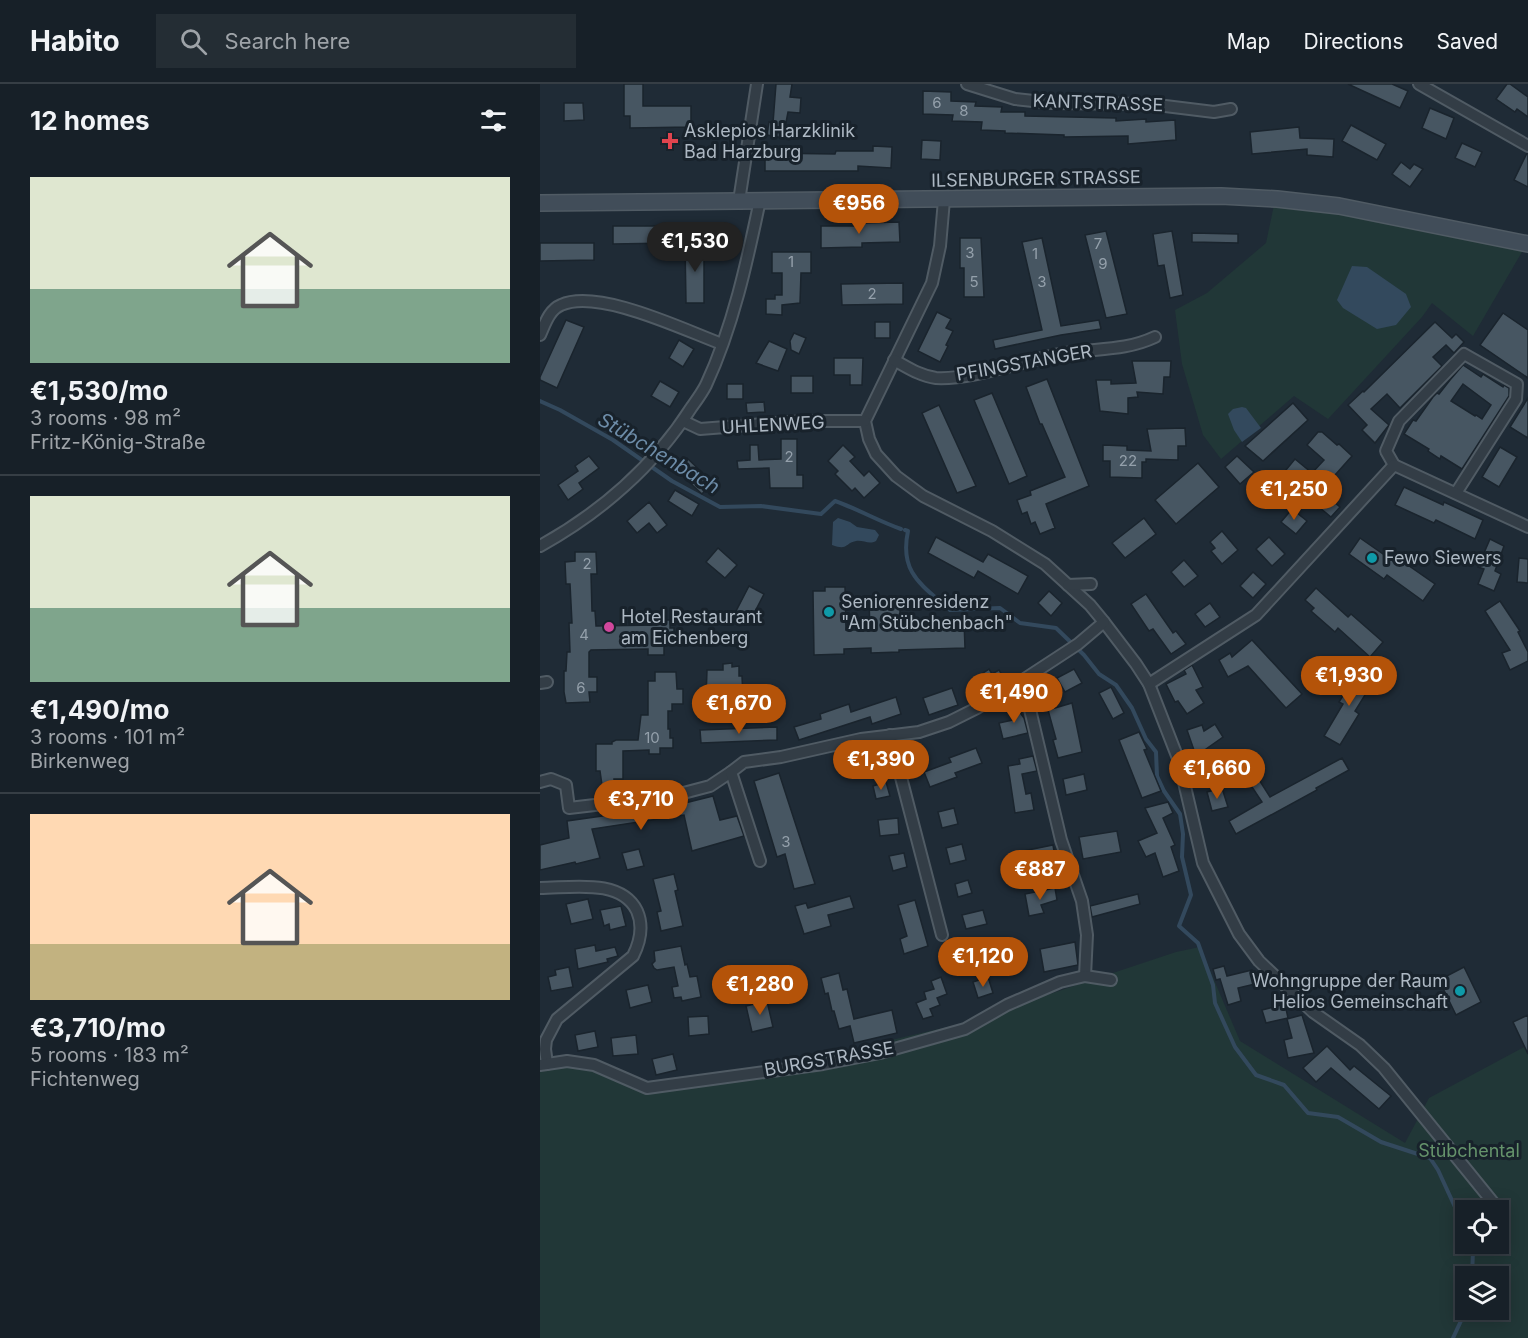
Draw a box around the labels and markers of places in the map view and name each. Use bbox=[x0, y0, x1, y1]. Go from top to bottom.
place label: Asklepios Harzklinik Bad Harzburg bbox=[684, 120, 855, 162]
marker: Asklepios Harzklinik Bad Harzburg bbox=[661, 132, 679, 150]
pin: €956 bbox=[823, 184, 895, 235]
pin: €1,530 bbox=[646, 222, 744, 273]
pin: €1,250 bbox=[1245, 470, 1343, 521]
place label: Fewo Siewers bbox=[1384, 547, 1502, 568]
marker: Fewo Siewers bbox=[1365, 551, 1379, 565]
place label: Seniorenresidenz "Am Stübchenbach" bbox=[841, 591, 1013, 633]
marker: Seniorenresidenz "Am Stübchenbach" bbox=[822, 605, 836, 619]
place label: Hotel Restaurant am Eichenberg bbox=[621, 606, 762, 648]
marker: Hotel Restaurant am Eichenberg bbox=[602, 620, 616, 634]
pin: €1,930 bbox=[1300, 656, 1398, 707]
pin: €1,490 bbox=[965, 673, 1063, 724]
pin: €1,670 bbox=[690, 684, 788, 735]
pin: €1,390 bbox=[832, 740, 930, 791]
pin: €1,660 bbox=[1168, 749, 1266, 800]
pin: €3,710 bbox=[592, 780, 690, 831]
pin: €887 bbox=[1004, 850, 1076, 901]
pin: €1,120 bbox=[934, 937, 1032, 988]
pin: €1,280 bbox=[711, 965, 809, 1016]
place label: Wohngruppe der Raum Helios Gemeinschaft bbox=[1252, 970, 1448, 1012]
marker: Wohngruppe der Raum Helios Gemeinschaft bbox=[1453, 984, 1467, 998]

